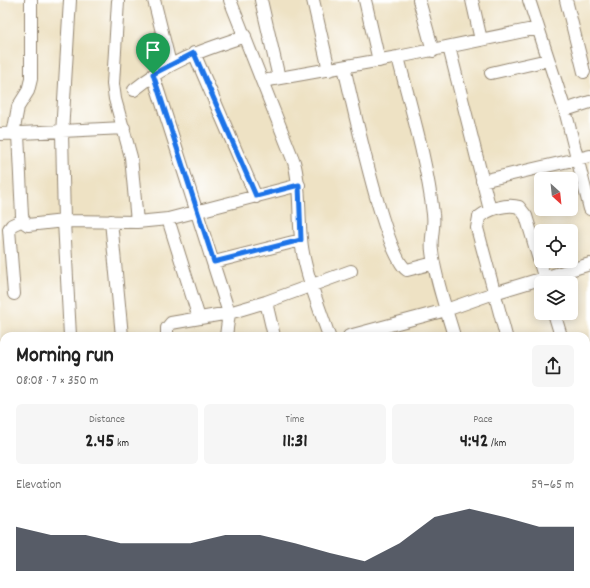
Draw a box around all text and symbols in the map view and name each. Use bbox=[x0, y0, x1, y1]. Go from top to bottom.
pin bbox=[136, 33, 170, 74]
icon: arrive bbox=[142, 39, 164, 61]
north arrow bbox=[534, 172, 578, 216]
map controls bbox=[534, 172, 578, 320]
button: locate bbox=[534, 224, 578, 268]
button: layers bbox=[534, 276, 578, 320]
text: Morning run bbox=[16, 341, 114, 372]
button: share bbox=[532, 345, 574, 387]
text: 08:08 · 7 × 350 m bbox=[16, 372, 98, 391]
text: Distance bbox=[89, 412, 125, 428]
text: Time bbox=[286, 412, 304, 428]
text: Pace bbox=[473, 412, 493, 428]
text: 2.45 bbox=[85, 428, 115, 456]
text: 11:31 bbox=[282, 428, 308, 456]
text: 4:42 bbox=[460, 428, 488, 456]
text: km bbox=[115, 436, 129, 452]
text: /km bbox=[488, 436, 506, 452]
text: Elevation bbox=[16, 476, 61, 495]
text: 59–65 m bbox=[531, 476, 574, 495]

